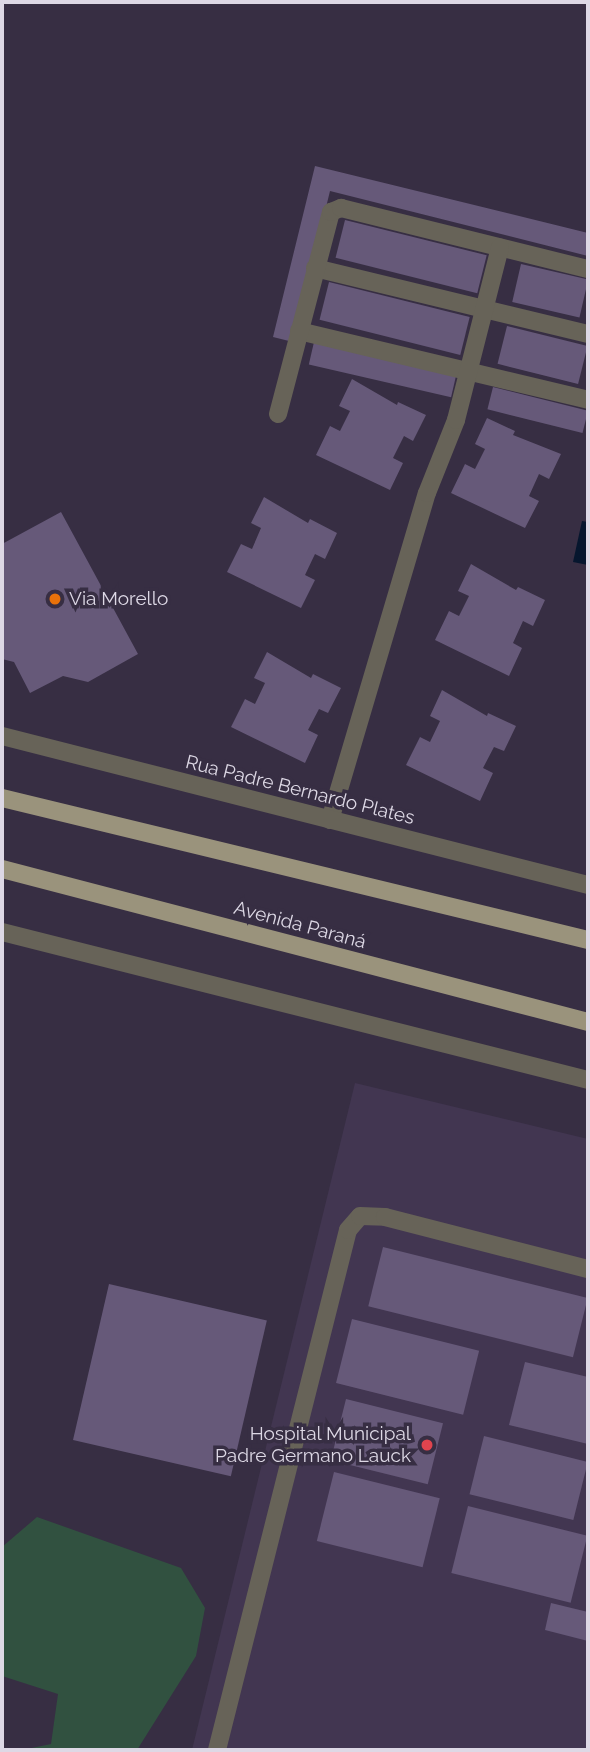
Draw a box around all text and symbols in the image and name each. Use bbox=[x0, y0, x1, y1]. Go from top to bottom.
place label: Via Morello bbox=[69, 588, 168, 610]
marker: Via Morello bbox=[47, 591, 63, 607]
street label: Rua Padre Bernardo Plates bbox=[183, 751, 417, 829]
street label: Avenida Paraná bbox=[231, 896, 369, 954]
place label: Hospital Municipal Padre Germano Lauck bbox=[215, 1423, 411, 1467]
marker: Hospital Municipal Padre Germano Lauck bbox=[417, 1435, 437, 1455]

